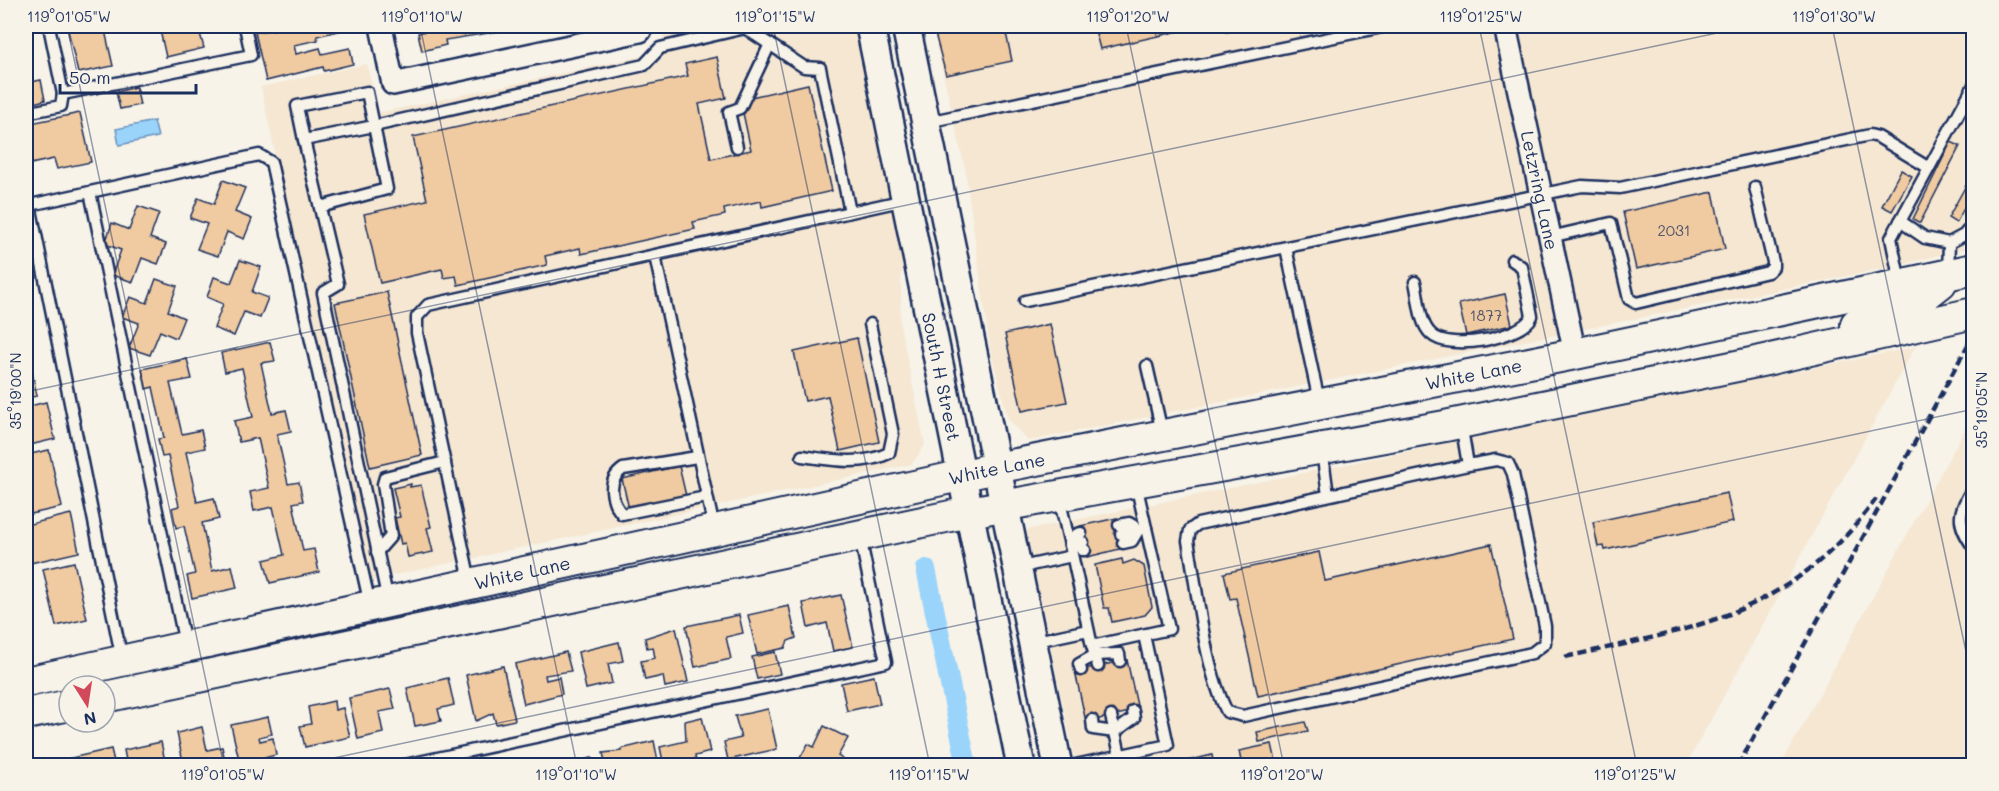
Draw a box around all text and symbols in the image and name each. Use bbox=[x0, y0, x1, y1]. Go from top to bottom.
text: 119°01'05"W bbox=[27, 6, 111, 26]
text: 119°01'10"W bbox=[381, 6, 463, 26]
text: 119°01'15"W bbox=[734, 6, 816, 26]
text: 119°01'20"W bbox=[1086, 6, 1170, 26]
text: 119°01'25"W bbox=[1440, 6, 1522, 26]
text: 119°01'30"W bbox=[1792, 6, 1876, 26]
scale bar bbox=[60, 57, 196, 95]
text: 50 m bbox=[69, 65, 111, 89]
street label: Letzring Lane bbox=[1516, 129, 1564, 252]
house number: 2031 bbox=[1657, 220, 1691, 240]
house number: 1877 bbox=[1470, 305, 1502, 325]
street label: South H Street bbox=[917, 310, 966, 443]
text: 35°19'00"N bbox=[5, 352, 25, 430]
street label: White Lane bbox=[1423, 353, 1524, 395]
text: 35°19'05"N bbox=[1971, 372, 1991, 448]
street label: White Lane bbox=[946, 447, 1047, 490]
street label: White Lane bbox=[472, 550, 573, 595]
north arrow bbox=[57, 674, 117, 734]
text: N bbox=[82, 708, 98, 731]
text: 119°01'05"W bbox=[181, 764, 265, 784]
text: 119°01'10"W bbox=[535, 764, 617, 784]
text: 119°01'15"W bbox=[888, 764, 970, 784]
text: 119°01'20"W bbox=[1240, 764, 1324, 784]
text: 119°01'25"W bbox=[1594, 764, 1676, 784]

